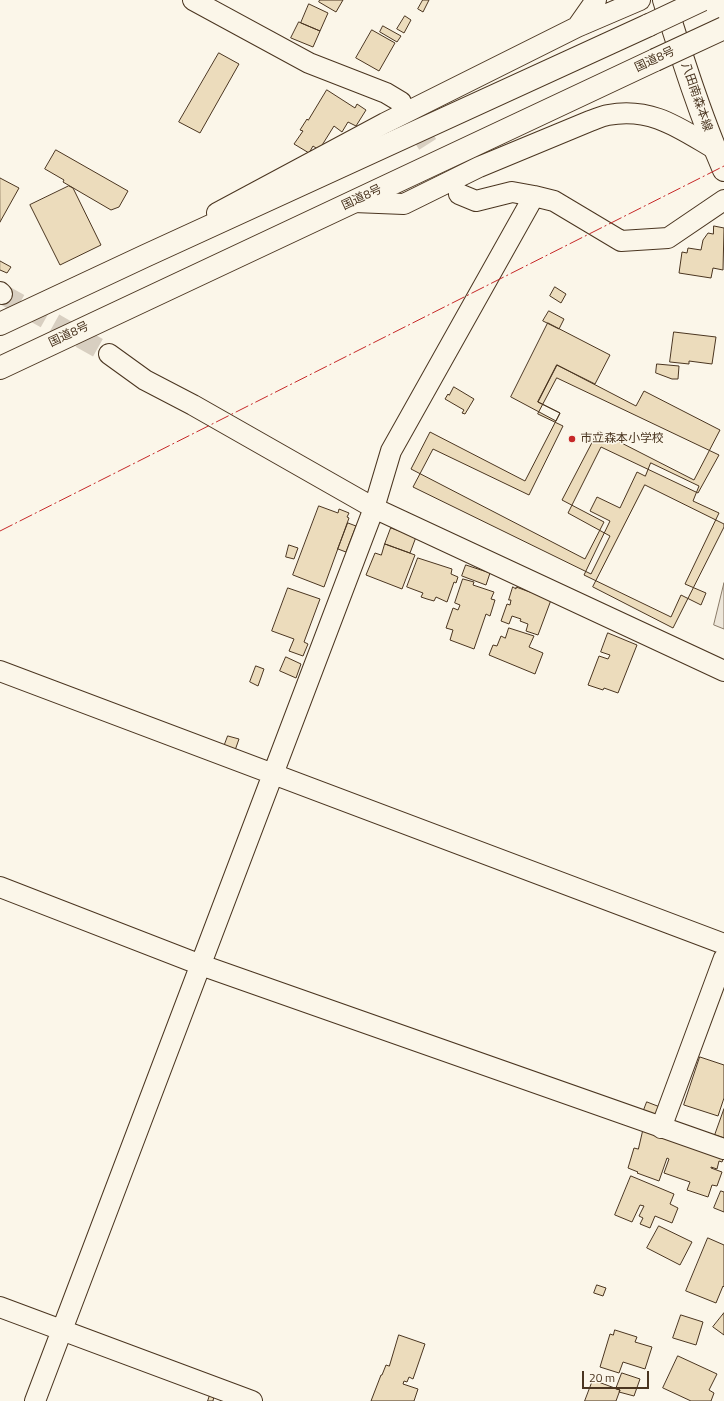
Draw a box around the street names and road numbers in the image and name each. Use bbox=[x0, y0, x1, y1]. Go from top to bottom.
street label: 国道8号 bbox=[633, 44, 677, 76]
street label: 八田南森本線 bbox=[677, 61, 715, 133]
street label: 国道8号 bbox=[340, 182, 384, 214]
street label: 国道8号 bbox=[47, 319, 91, 351]

